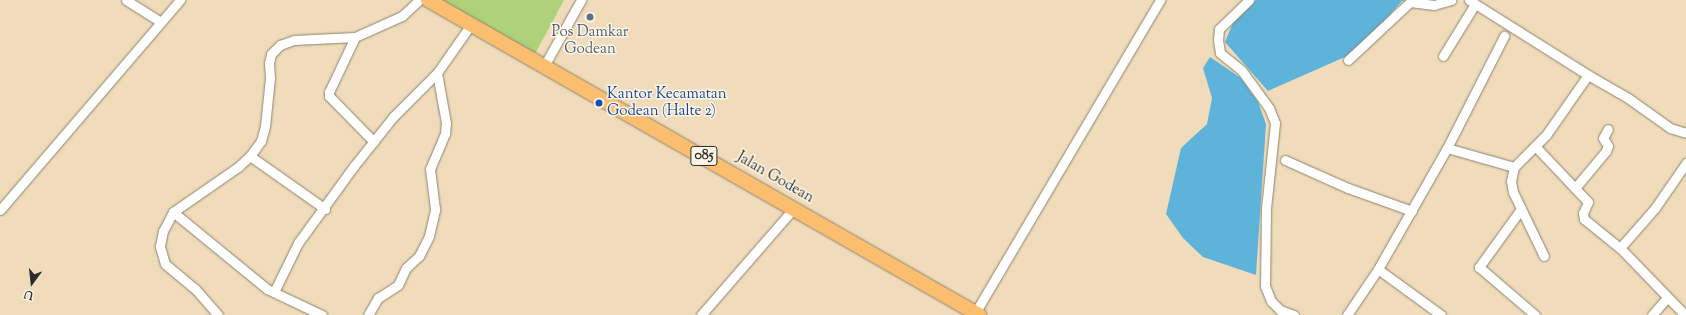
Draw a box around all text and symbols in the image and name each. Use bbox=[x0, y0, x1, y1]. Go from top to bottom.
marker: Pos Damkar Godean bbox=[585, 12, 595, 22]
place label: Pos Damkar Godean bbox=[552, 23, 628, 58]
place label: Kantor Kecamatan Godean (Halte 2) bbox=[607, 85, 727, 120]
marker: Kantor Kecamatan Godean (Halte 2) bbox=[594, 98, 604, 108]
road number: 085 bbox=[690, 144, 718, 168]
street label: Jalan Godean bbox=[733, 149, 817, 207]
north arrow bbox=[12, 263, 52, 303]
text: U bbox=[22, 286, 35, 303]

